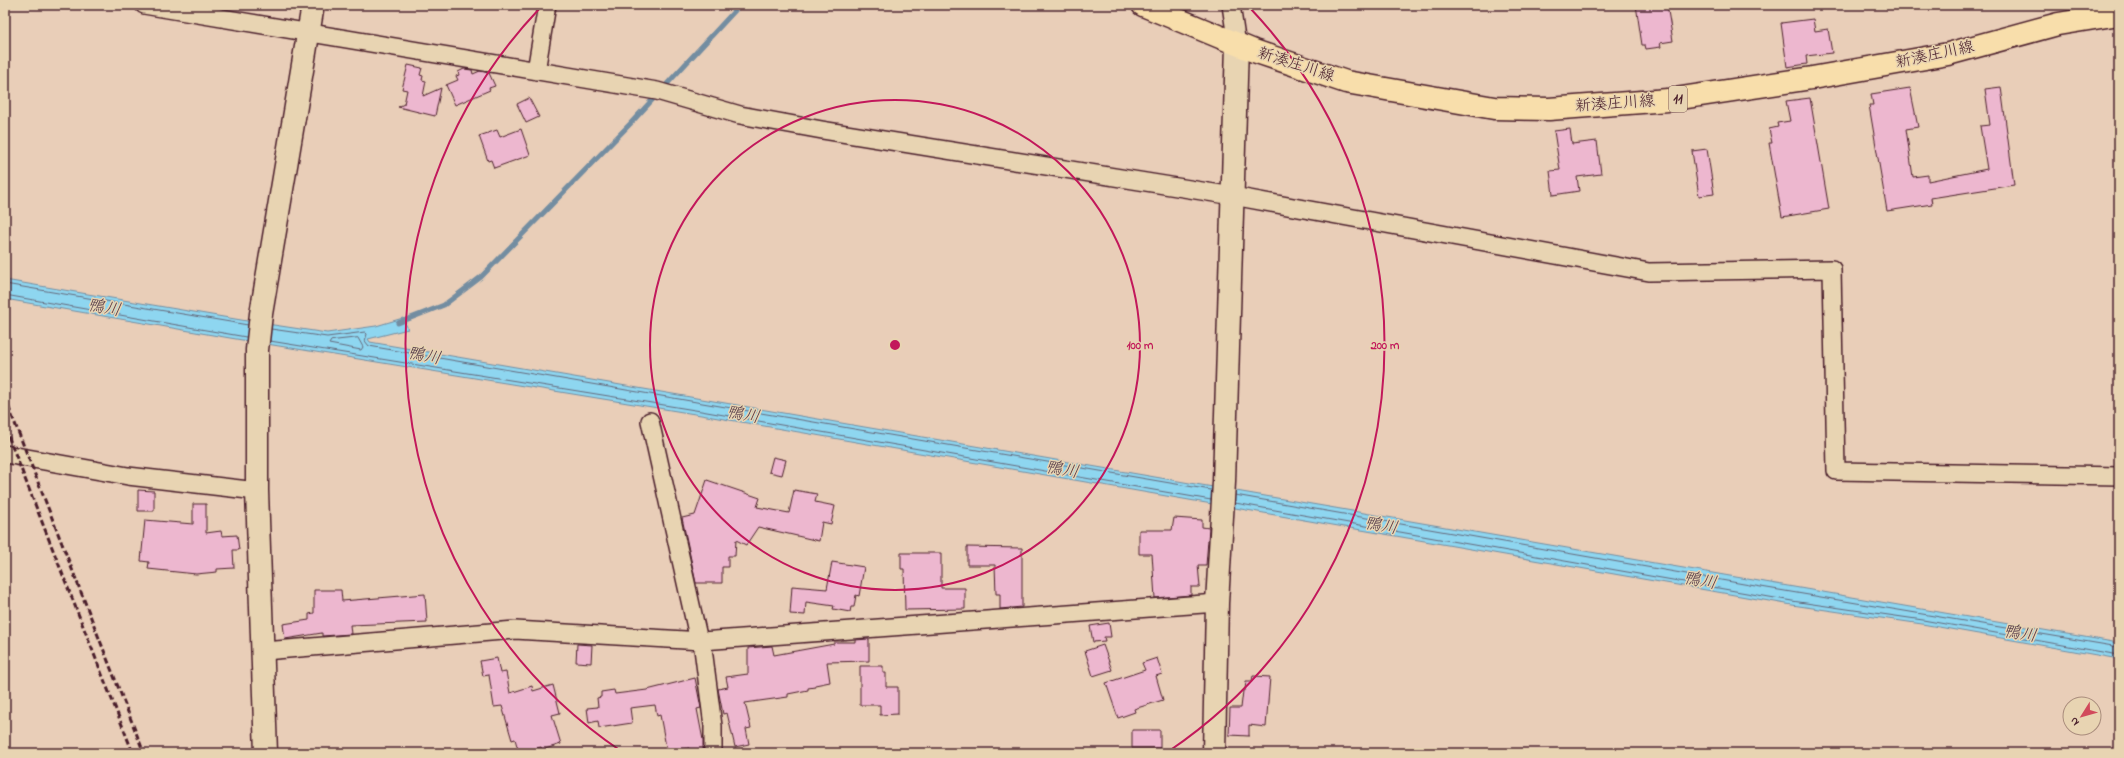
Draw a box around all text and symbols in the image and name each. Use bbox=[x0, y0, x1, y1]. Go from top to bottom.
street label: 新湊庄川線 bbox=[1893, 35, 1977, 75]
street label: 新湊庄川線 bbox=[1254, 41, 1338, 89]
road number: 11 bbox=[1669, 86, 1687, 112]
street label: 新湊庄川線 bbox=[1574, 89, 1656, 119]
water label: 鴨川 bbox=[85, 293, 123, 323]
text: 100 m bbox=[1127, 337, 1154, 355]
text: 200 m bbox=[1370, 337, 1400, 355]
centre of rings bbox=[888, 338, 902, 352]
water label: 鴨川 bbox=[405, 340, 443, 372]
water label: 鴨川 bbox=[724, 400, 762, 430]
water label: 鴨川 bbox=[1043, 455, 1081, 485]
water label: 鴨川 bbox=[1362, 511, 1400, 541]
water label: 鴨川 bbox=[1681, 566, 1719, 596]
water label: 鴨川 bbox=[2001, 619, 2039, 649]
north arrow bbox=[2062, 696, 2102, 736]
text: N bbox=[2066, 714, 2083, 729]

